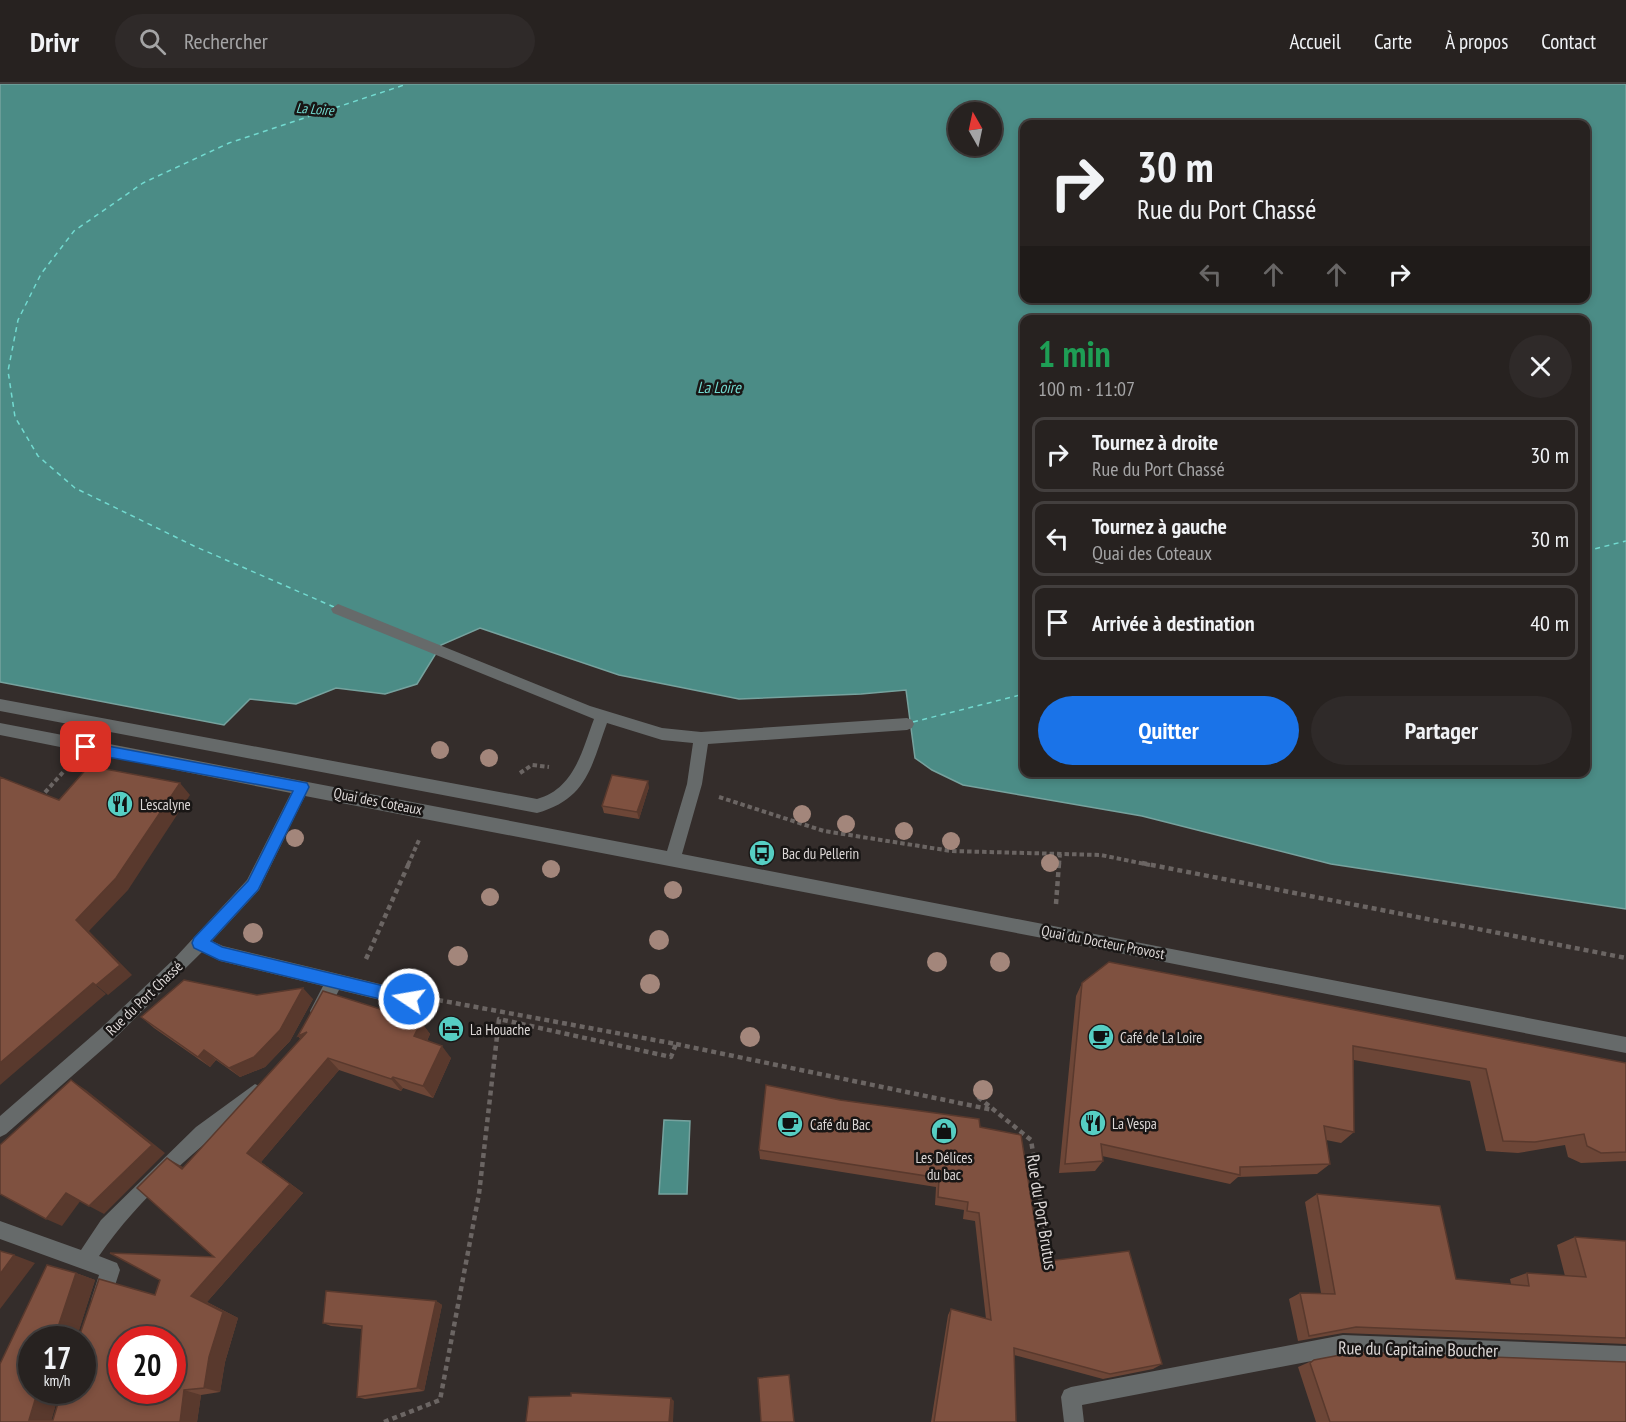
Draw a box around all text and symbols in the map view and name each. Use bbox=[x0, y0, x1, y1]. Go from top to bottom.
search box bbox=[115, 14, 535, 68]
text: Drivr bbox=[30, 23, 79, 60]
icon: search bbox=[136, 25, 169, 58]
text: Rechercher bbox=[184, 27, 268, 55]
text: Accueil bbox=[1289, 28, 1341, 55]
text: Carte bbox=[1374, 28, 1412, 55]
text: À propos bbox=[1445, 28, 1508, 55]
text: Contact bbox=[1541, 28, 1596, 55]
water label: La Loire bbox=[295, 99, 336, 119]
north arrow bbox=[948, 102, 1002, 156]
map controls bbox=[948, 102, 1002, 156]
text: 30 m bbox=[1137, 139, 1214, 194]
icon: right bbox=[1038, 144, 1116, 222]
text: Rue du Port Chassé bbox=[1137, 192, 1316, 226]
icon: left bbox=[1194, 258, 1227, 291]
icon: ahead bbox=[1257, 258, 1290, 291]
icon: ahead bbox=[1320, 258, 1353, 291]
icon: right bbox=[1383, 258, 1416, 291]
text: 1 min bbox=[1038, 330, 1111, 377]
button: close bbox=[1509, 335, 1572, 398]
text: 100 m · 11:07 bbox=[1038, 376, 1135, 402]
water label: La Loire bbox=[697, 377, 742, 397]
text: Tournez à droite bbox=[1092, 428, 1218, 456]
icon: right bbox=[1041, 438, 1074, 471]
text: 30 m bbox=[1530, 441, 1569, 469]
text: Rue du Port Chassé bbox=[1092, 456, 1225, 482]
text: Tournez à gauche bbox=[1092, 512, 1227, 540]
icon: left bbox=[1041, 522, 1074, 555]
text: 30 m bbox=[1530, 525, 1569, 553]
text: Quai des Coteaux bbox=[1092, 540, 1212, 566]
icon: arrive bbox=[1041, 606, 1074, 639]
text: Arrivée à destination bbox=[1092, 609, 1255, 637]
text: 40 m bbox=[1530, 609, 1569, 637]
button: Quitter bbox=[1038, 696, 1299, 765]
button: Partager bbox=[1311, 696, 1572, 765]
pin bbox=[60, 721, 111, 772]
icon: arrive bbox=[69, 730, 102, 763]
street label: Quai des Coteaux bbox=[332, 783, 424, 819]
restaurant icon: L'escalyne bbox=[105, 789, 135, 819]
place label: L'escalyne bbox=[140, 795, 191, 814]
bus stop icon: Bac du Pellerin bbox=[747, 838, 777, 868]
place label: Bac du Pellerin bbox=[782, 844, 859, 863]
street label: Quai du Docteur Provost bbox=[1040, 921, 1166, 963]
street label: Rue du Port Chassé bbox=[102, 957, 186, 1039]
position arrow bbox=[377, 967, 441, 1031]
hotel icon: La Houache bbox=[436, 1014, 466, 1044]
place label: La Houache bbox=[470, 1020, 530, 1039]
cafe icon: Café de La Loire bbox=[1086, 1022, 1116, 1052]
place label: Café de La Loire bbox=[1120, 1028, 1202, 1047]
restaurant icon: La Vespa bbox=[1078, 1108, 1108, 1138]
cafe icon: Café du Bac bbox=[775, 1109, 805, 1139]
place label: La Vespa bbox=[1112, 1114, 1157, 1133]
place label: Café du Bac bbox=[810, 1115, 871, 1134]
shop icon: Les Délices du bac bbox=[929, 1116, 959, 1146]
place label: Les Délices du bac bbox=[915, 1148, 973, 1184]
street label: Rue du Port Brutus bbox=[1022, 1153, 1062, 1271]
speed limit sign: 20 bbox=[108, 1326, 186, 1404]
street label: Rue du Capitaine Boucher bbox=[1338, 1336, 1498, 1362]
text: 17 bbox=[43, 1338, 71, 1377]
text: km/h bbox=[44, 1371, 70, 1390]

